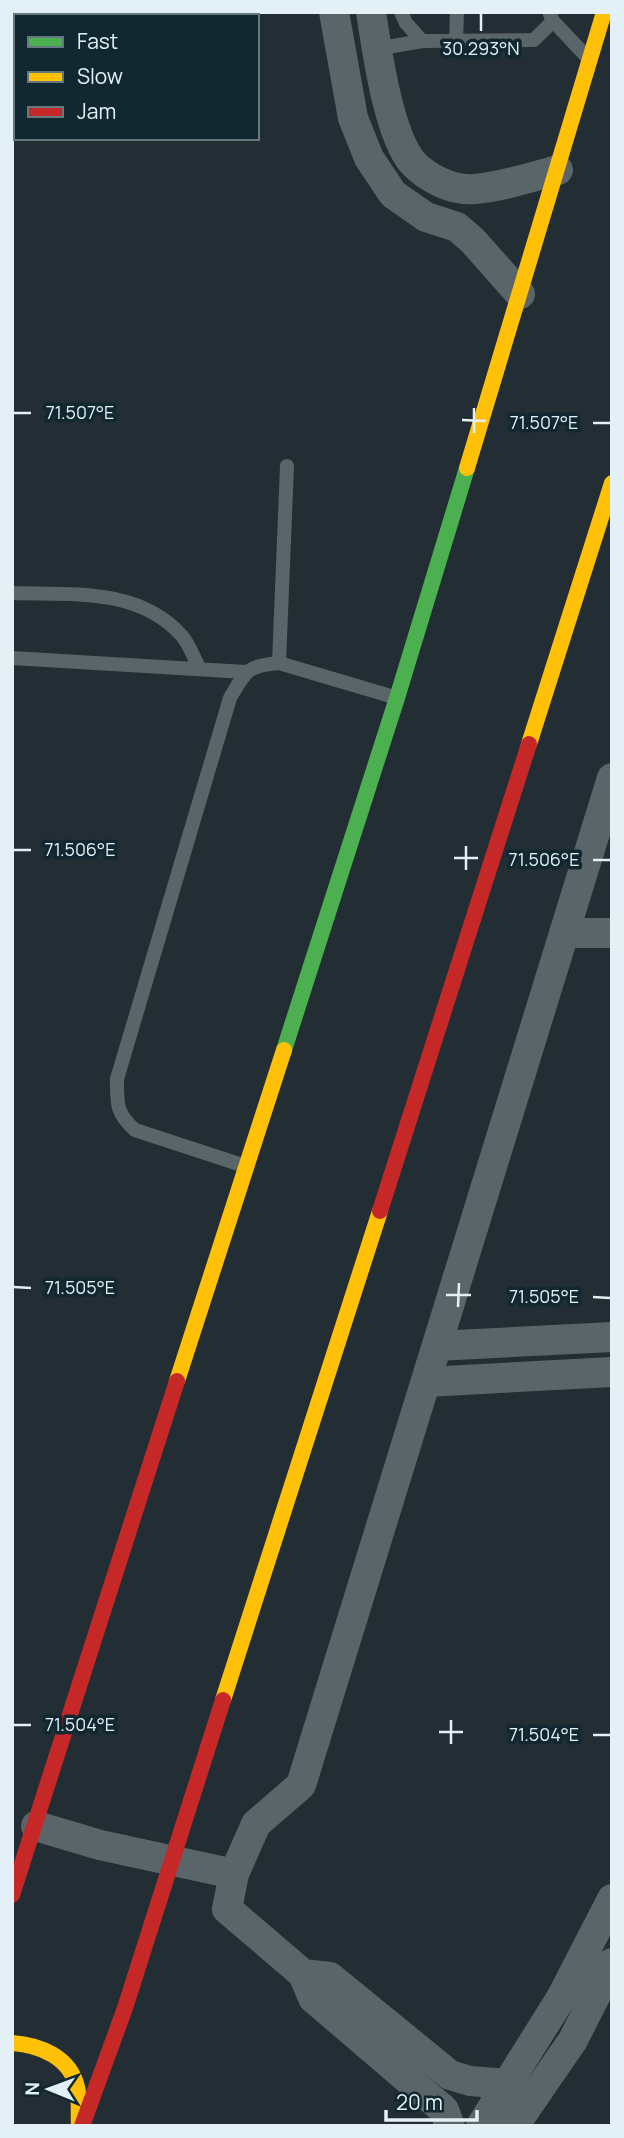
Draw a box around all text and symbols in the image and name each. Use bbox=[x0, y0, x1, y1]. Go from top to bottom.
legend bbox=[14, 14, 259, 140]
text: Fast bbox=[77, 27, 118, 55]
text: 30.293°N bbox=[442, 36, 520, 60]
text: Slow bbox=[77, 62, 123, 90]
text: Jam bbox=[77, 97, 116, 125]
text: 71.507°E bbox=[46, 400, 114, 424]
text: 71.507°E bbox=[510, 410, 578, 434]
text: 71.506°E bbox=[45, 837, 115, 861]
text: 71.506°E bbox=[509, 847, 579, 871]
text: 71.505°E bbox=[45, 1275, 115, 1299]
text: 71.505°E bbox=[509, 1284, 579, 1308]
text: 71.504°E bbox=[45, 1712, 115, 1736]
text: 71.504°E bbox=[509, 1722, 579, 1746]
north arrow bbox=[14, 2054, 84, 2124]
scale bar bbox=[386, 2078, 477, 2122]
text: N bbox=[19, 2082, 45, 2096]
text: 20 m bbox=[396, 2088, 443, 2116]

